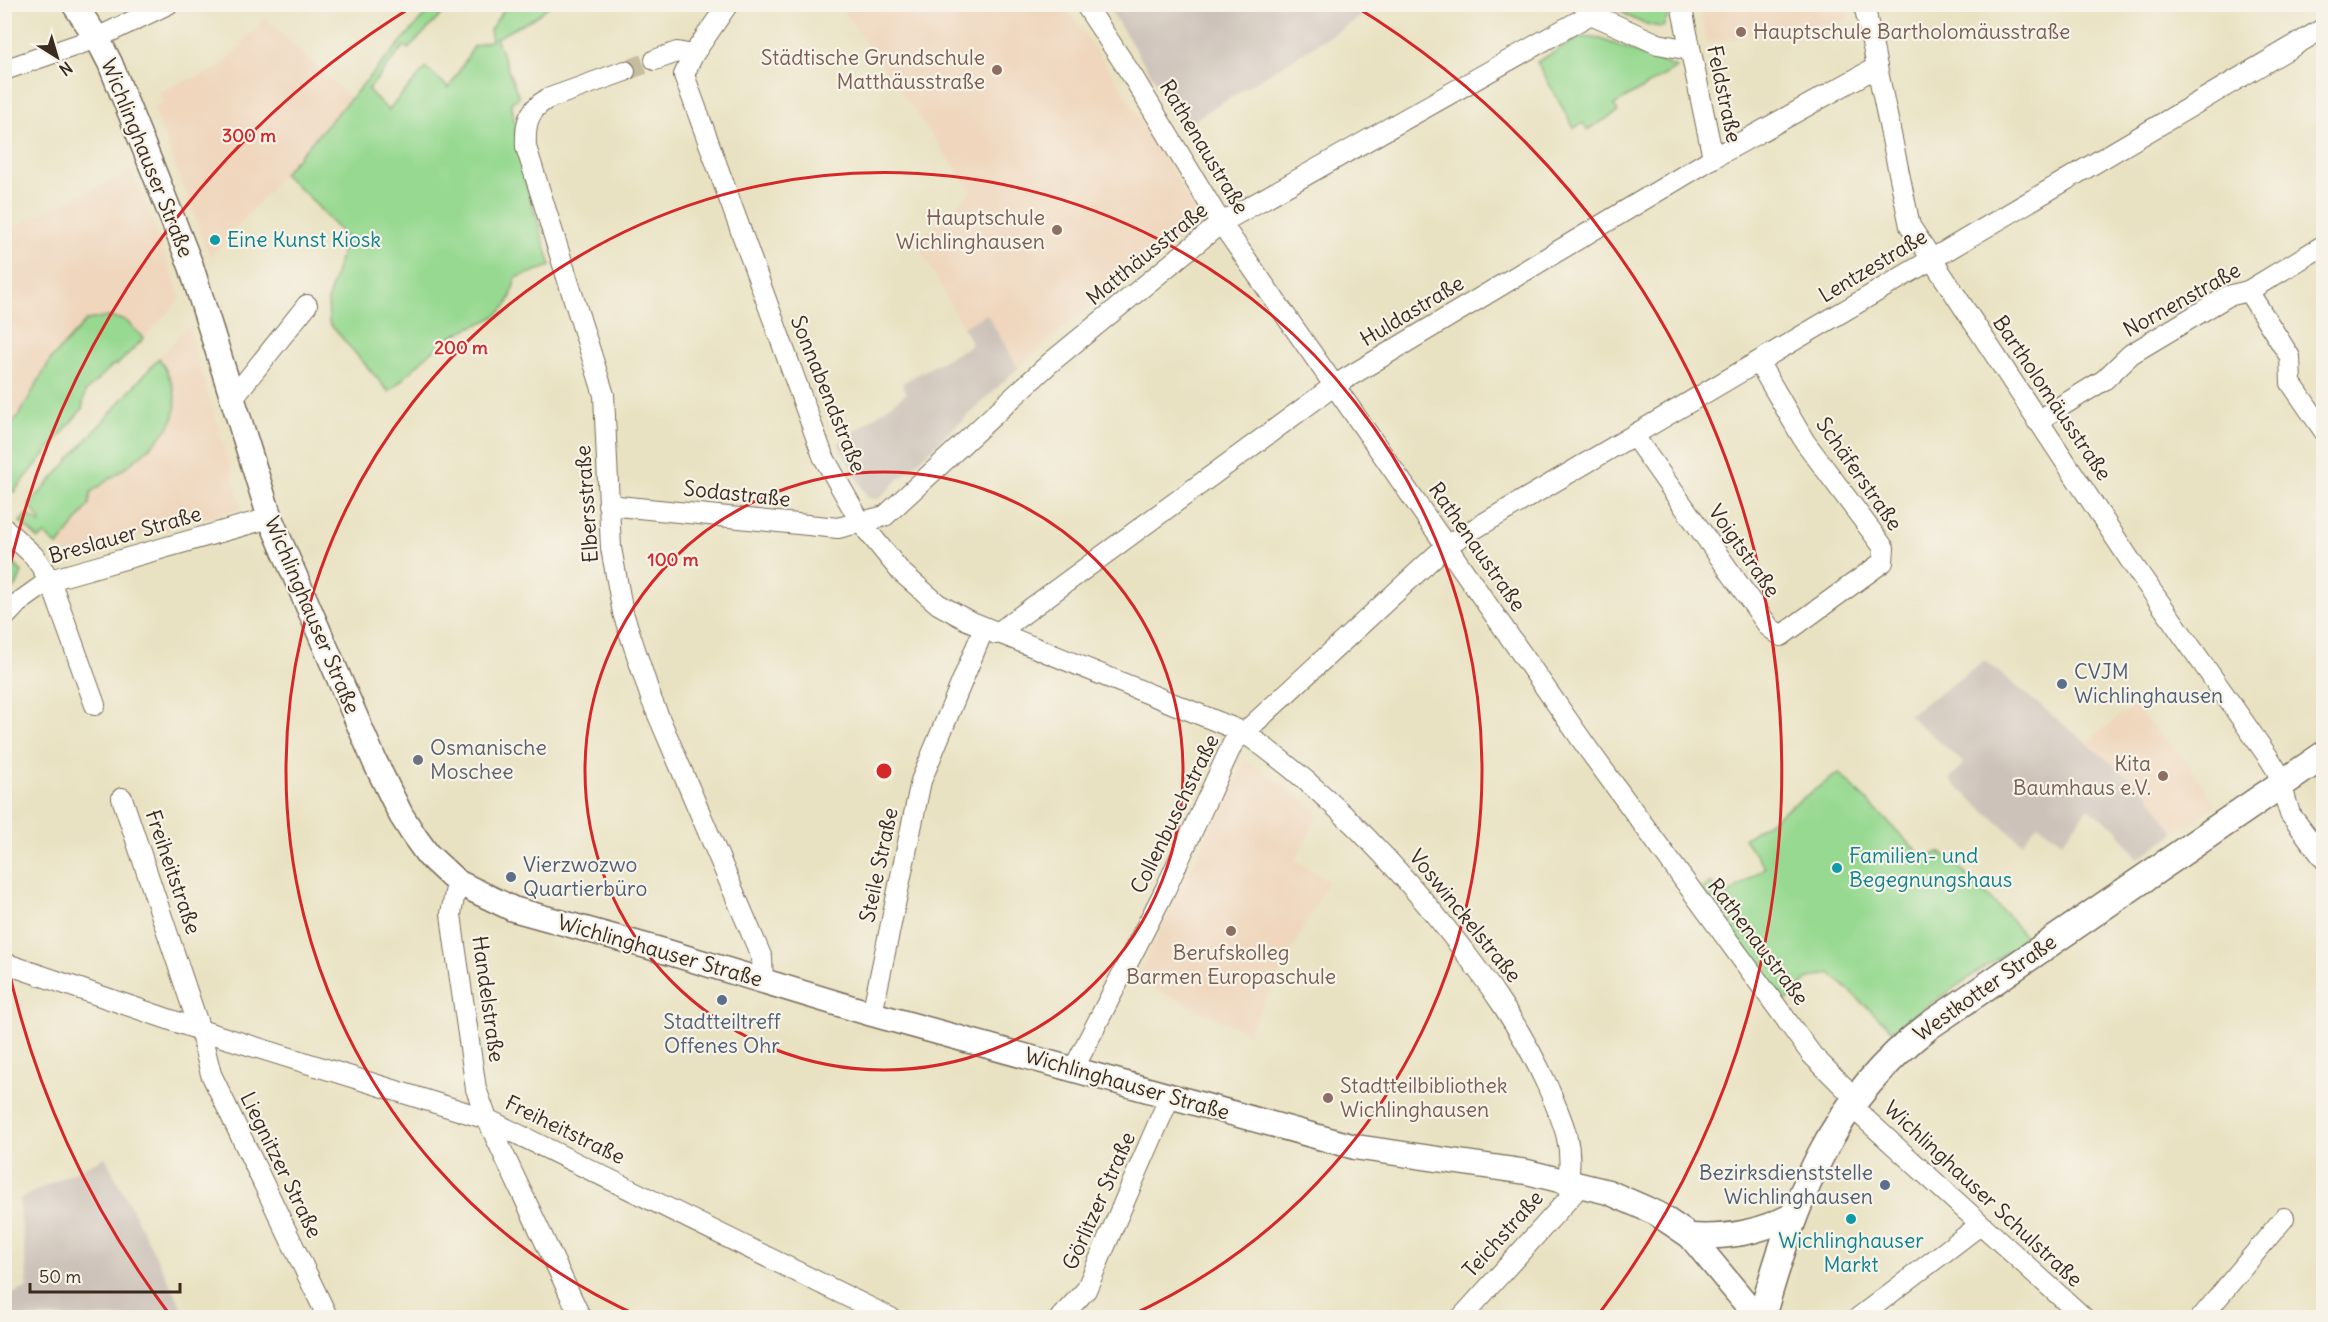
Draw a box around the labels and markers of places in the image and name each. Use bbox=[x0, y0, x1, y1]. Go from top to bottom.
place label: Hauptschule Bartholomäusstraße bbox=[1753, 18, 2070, 45]
marker: Hauptschule Bartholomäusstraße bbox=[1734, 25, 1748, 39]
place label: Städtische Grundschule Matthäusstraße bbox=[761, 44, 985, 95]
marker: Städtische Grundschule Matthäusstraße bbox=[990, 63, 1004, 77]
place label: Hauptschule Wichlinghausen bbox=[896, 204, 1045, 255]
marker: Hauptschule Wichlinghausen bbox=[1050, 223, 1064, 237]
place label: Eine Kunst Kiosk bbox=[227, 226, 381, 253]
marker: Eine Kunst Kiosk bbox=[208, 233, 222, 247]
place label: CVJM Wichlinghausen bbox=[2074, 658, 2223, 709]
marker: CVJM Wichlinghausen bbox=[2055, 677, 2069, 691]
place label: Osmanische Moschee bbox=[430, 734, 547, 785]
place label: Kita Baumhaus e.V. bbox=[2013, 750, 2151, 801]
marker: Osmanische Moschee bbox=[411, 753, 425, 767]
centre of rings bbox=[874, 761, 894, 781]
marker: Kita Baumhaus e.V. bbox=[2156, 769, 2170, 783]
place label: Familien- und Begegnungshaus bbox=[1849, 842, 2012, 893]
place label: Vierzwozwo Quartierbüro bbox=[523, 851, 647, 902]
marker: Familien- und Begegnungshaus bbox=[1830, 861, 1844, 875]
marker: Vierzwozwo Quartierbüro bbox=[504, 870, 518, 884]
marker: Berufskolleg Barmen Europaschule bbox=[1224, 924, 1238, 938]
place label: Berufskolleg Barmen Europaschule bbox=[1126, 939, 1336, 990]
marker: Stadtteiltreff Offenes Ohr bbox=[715, 993, 729, 1007]
place label: Stadtteiltreff Offenes Ohr bbox=[663, 1008, 782, 1059]
place label: Stadtteilbibliothek Wichlinghausen bbox=[1340, 1072, 1507, 1123]
marker: Stadtteilbibliothek Wichlinghausen bbox=[1321, 1091, 1335, 1105]
place label: Bezirksdienststelle Wichlinghausen bbox=[1699, 1159, 1873, 1210]
marker: Bezirksdienststelle Wichlinghausen bbox=[1878, 1178, 1892, 1192]
marker: Wichlinghauser Markt bbox=[1844, 1212, 1858, 1226]
place label: Wichlinghauser Markt bbox=[1778, 1227, 1924, 1278]

